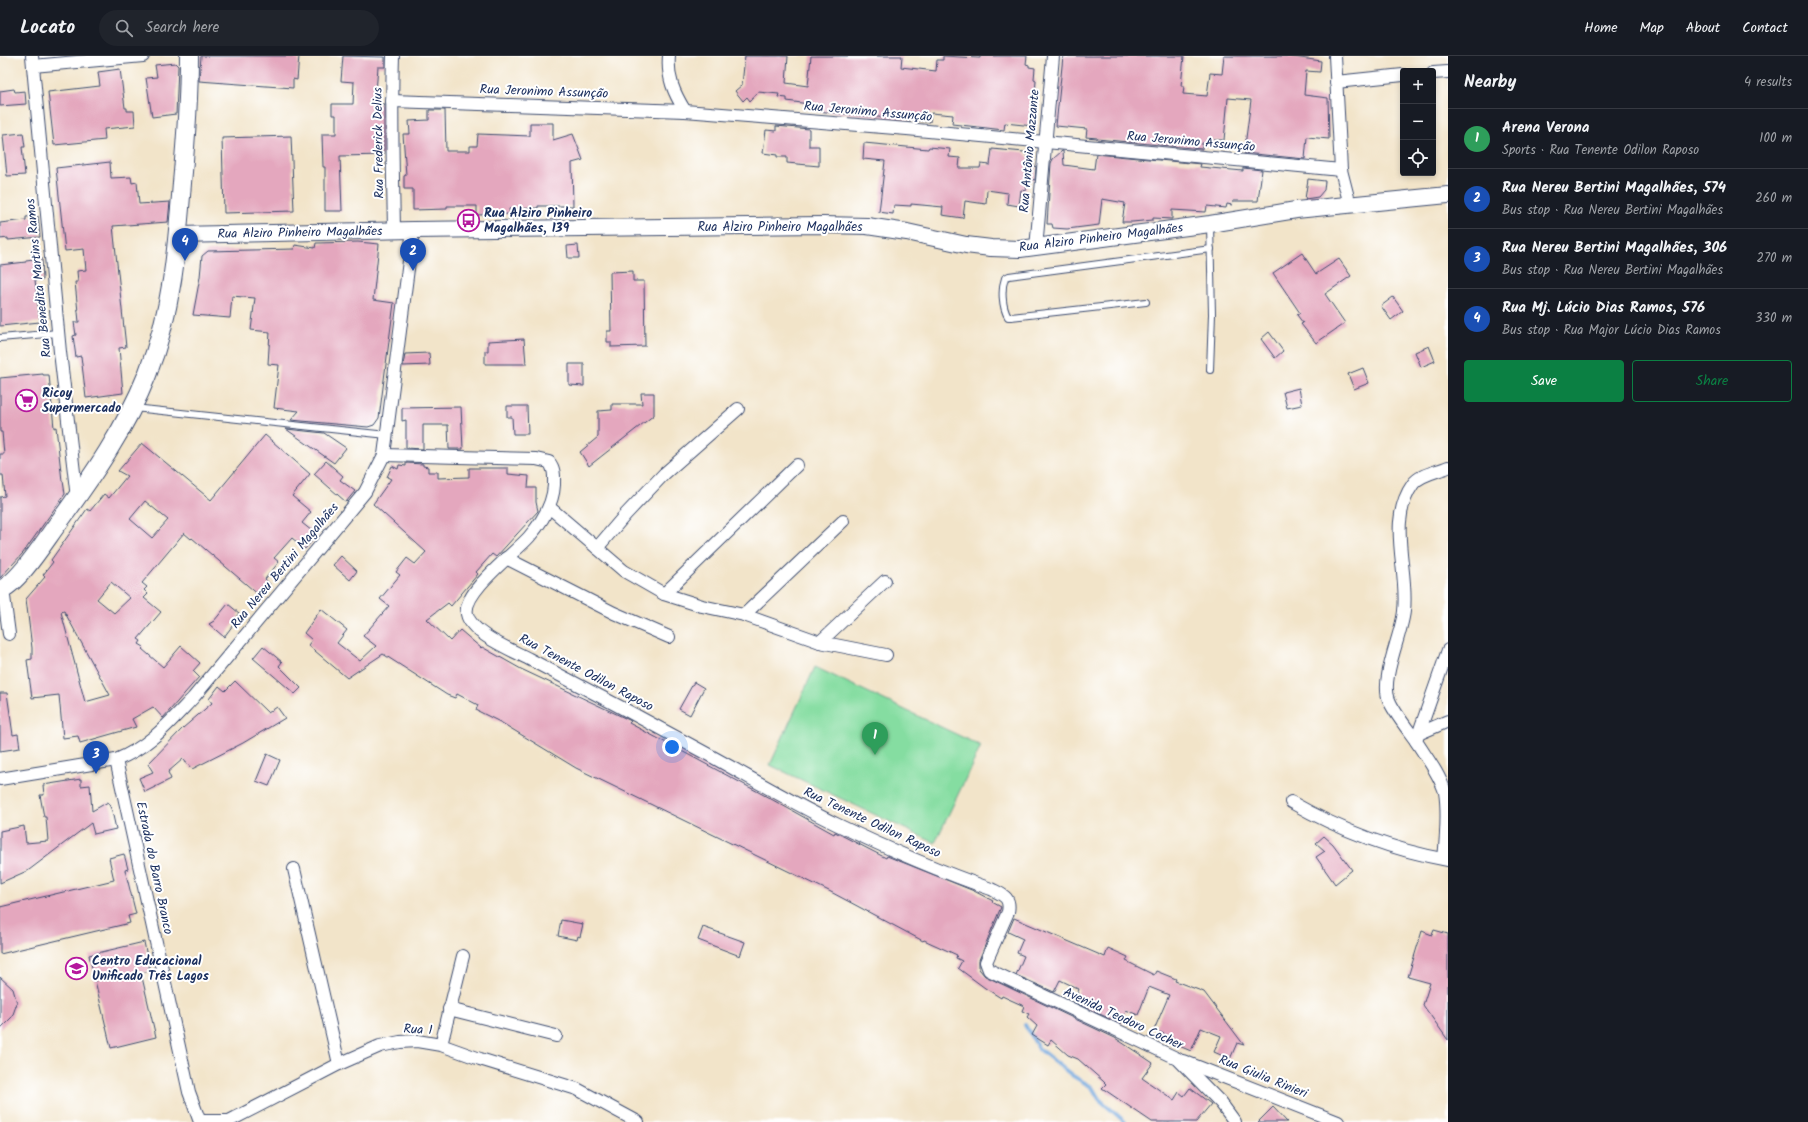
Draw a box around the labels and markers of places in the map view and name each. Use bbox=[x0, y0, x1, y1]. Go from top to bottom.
place label: Rua Alziro Pinheiro Magalhães, 139 bbox=[484, 203, 592, 239]
bus stop icon: Rua Alziro Pinheiro Magalhães, 139 bbox=[455, 207, 481, 233]
pin: 4 bbox=[172, 228, 198, 261]
pin: 2 bbox=[400, 238, 426, 271]
place label: Ricoy Supermercado bbox=[42, 383, 121, 419]
supermarket icon: Ricoy Supermercado bbox=[14, 387, 40, 413]
pin: 1 bbox=[862, 722, 888, 755]
pin: 3 bbox=[83, 741, 109, 774]
place label: Centro Educacional Unificado Três Lagos bbox=[92, 951, 209, 987]
school or university icon: Centro Educacional Unificado Três Lagos bbox=[63, 955, 89, 981]

